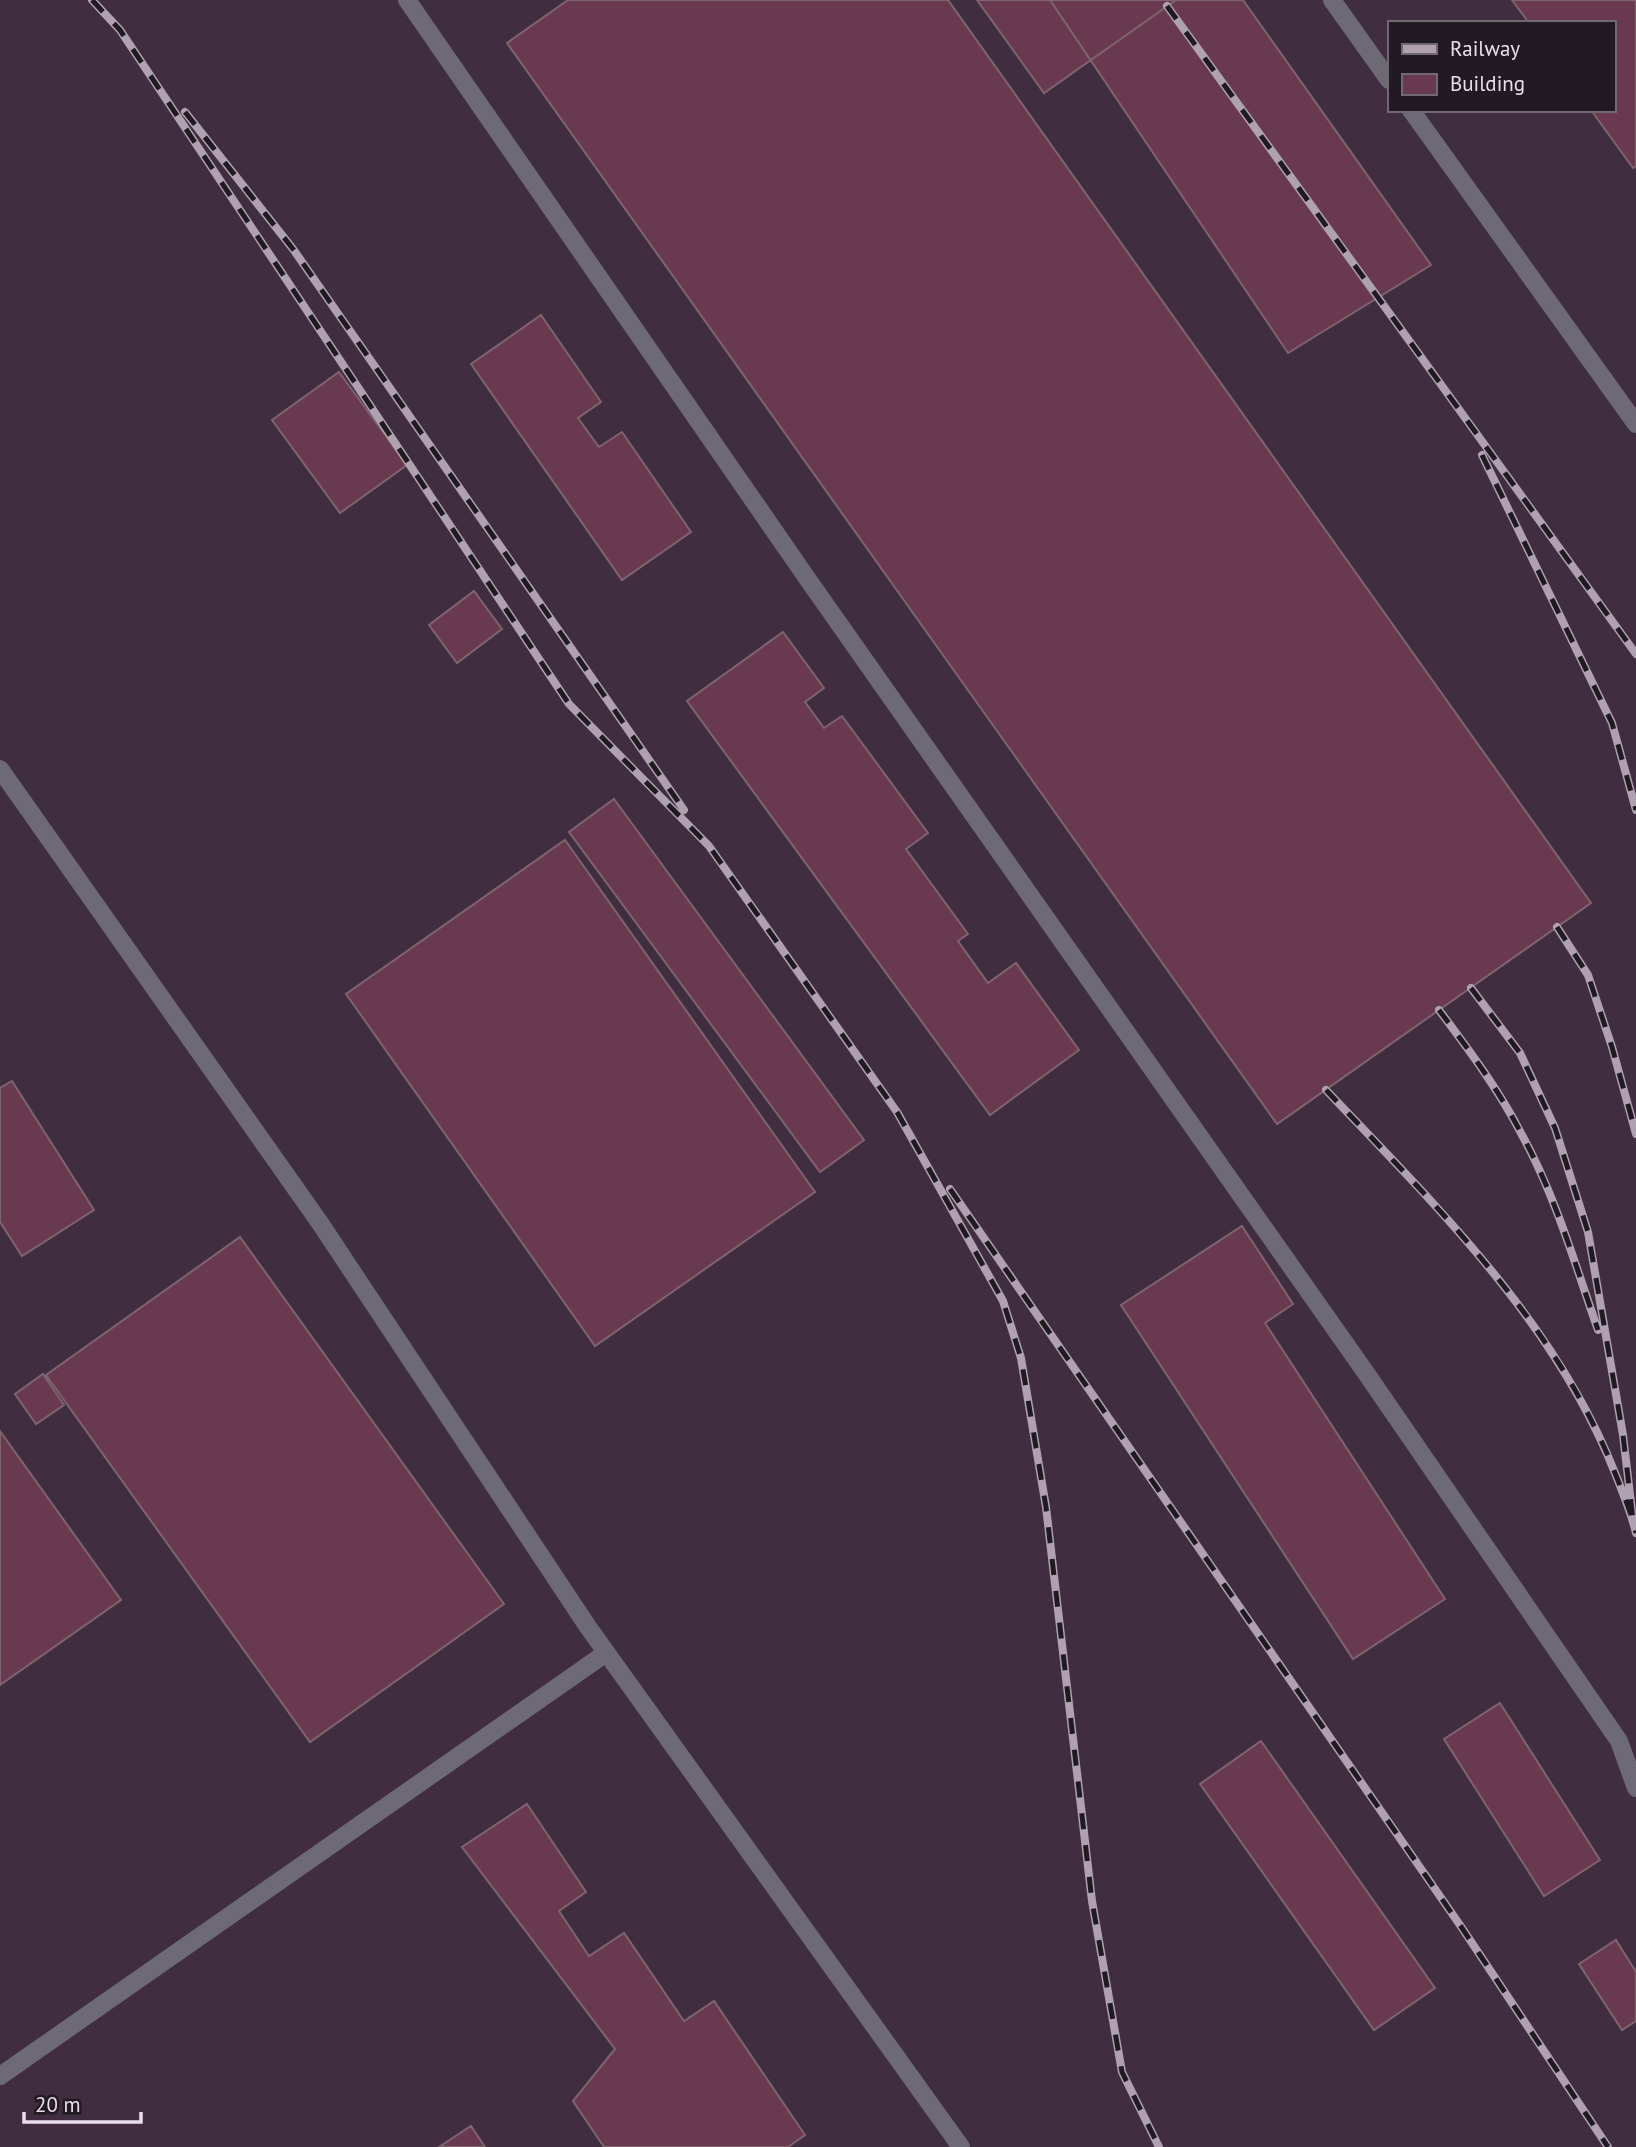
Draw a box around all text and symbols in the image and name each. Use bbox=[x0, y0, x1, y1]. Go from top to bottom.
legend bbox=[1388, 21, 1615, 112]
text: Railway bbox=[1450, 35, 1520, 62]
text: Building bbox=[1450, 70, 1525, 97]
scale bar bbox=[24, 2080, 142, 2124]
text: 20 m bbox=[35, 2091, 81, 2118]

